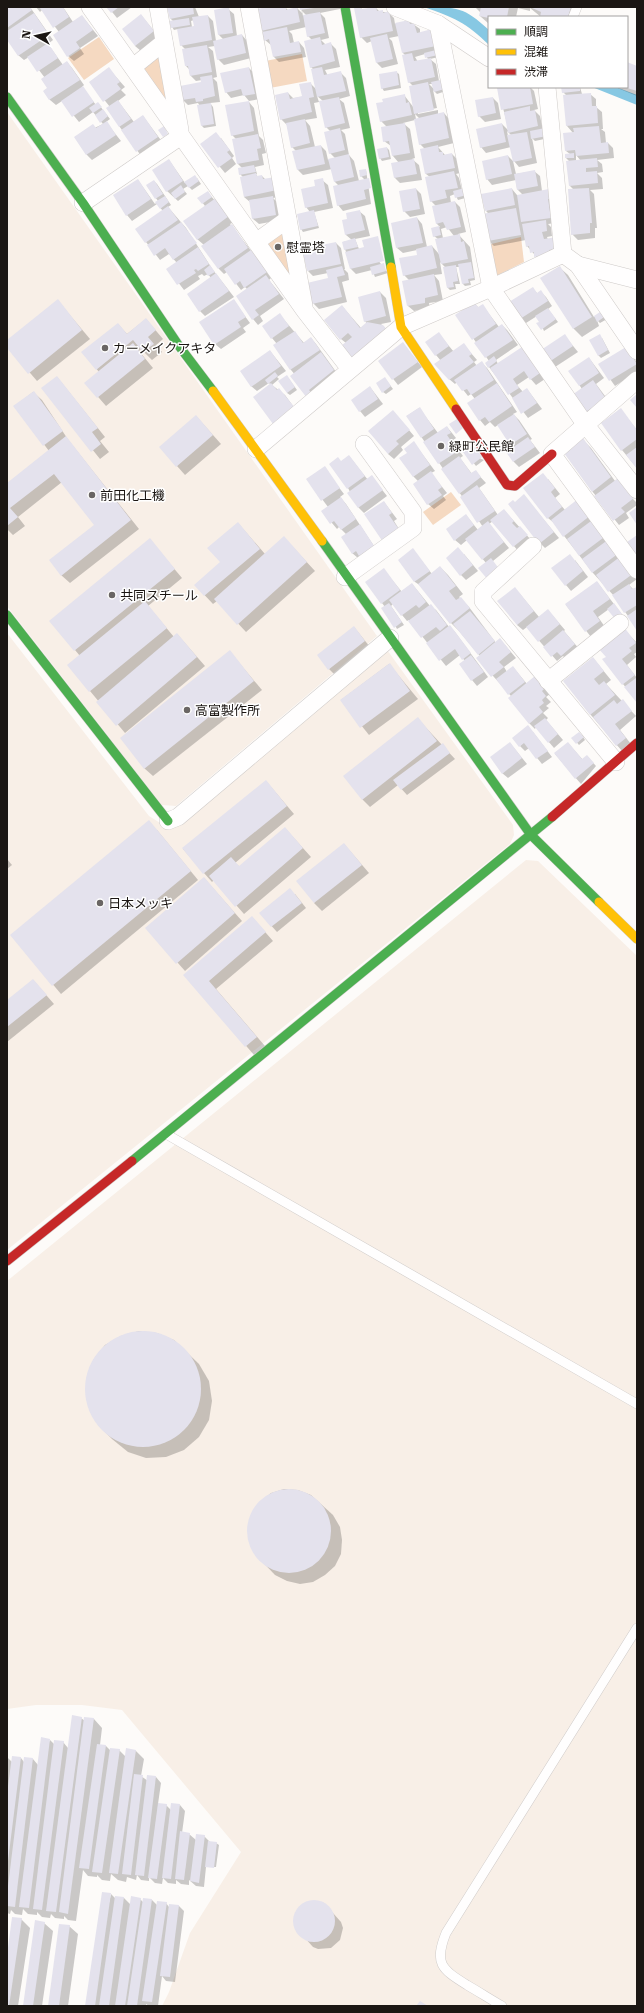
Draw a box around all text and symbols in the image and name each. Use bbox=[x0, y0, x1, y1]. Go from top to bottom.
north arrow bbox=[16, 16, 56, 56]
legend bbox=[488, 16, 628, 88]
text: 順調 bbox=[524, 25, 548, 39]
text: N bbox=[20, 29, 34, 40]
text: 混雑 bbox=[524, 45, 548, 59]
text: 渋滞 bbox=[524, 65, 548, 79]
place label: 慰霊塔 bbox=[286, 240, 325, 255]
marker: 慰霊塔 bbox=[273, 242, 283, 252]
place label: カーメイクアキタ bbox=[113, 341, 216, 356]
marker: カーメイクアキタ bbox=[100, 343, 110, 353]
place label: 緑町公民館 bbox=[449, 439, 514, 454]
marker: 緑町公民館 bbox=[436, 441, 446, 451]
place label: 前田化工機 bbox=[100, 488, 165, 503]
marker: 前田化工機 bbox=[87, 490, 97, 500]
place label: 共同スチール bbox=[120, 588, 198, 603]
marker: 共同スチール bbox=[107, 590, 117, 600]
place label: 高富製作所 bbox=[195, 703, 260, 718]
marker: 高富製作所 bbox=[182, 705, 192, 715]
place label: 日本メッキ bbox=[108, 896, 173, 911]
marker: 日本メッキ bbox=[95, 898, 105, 908]

